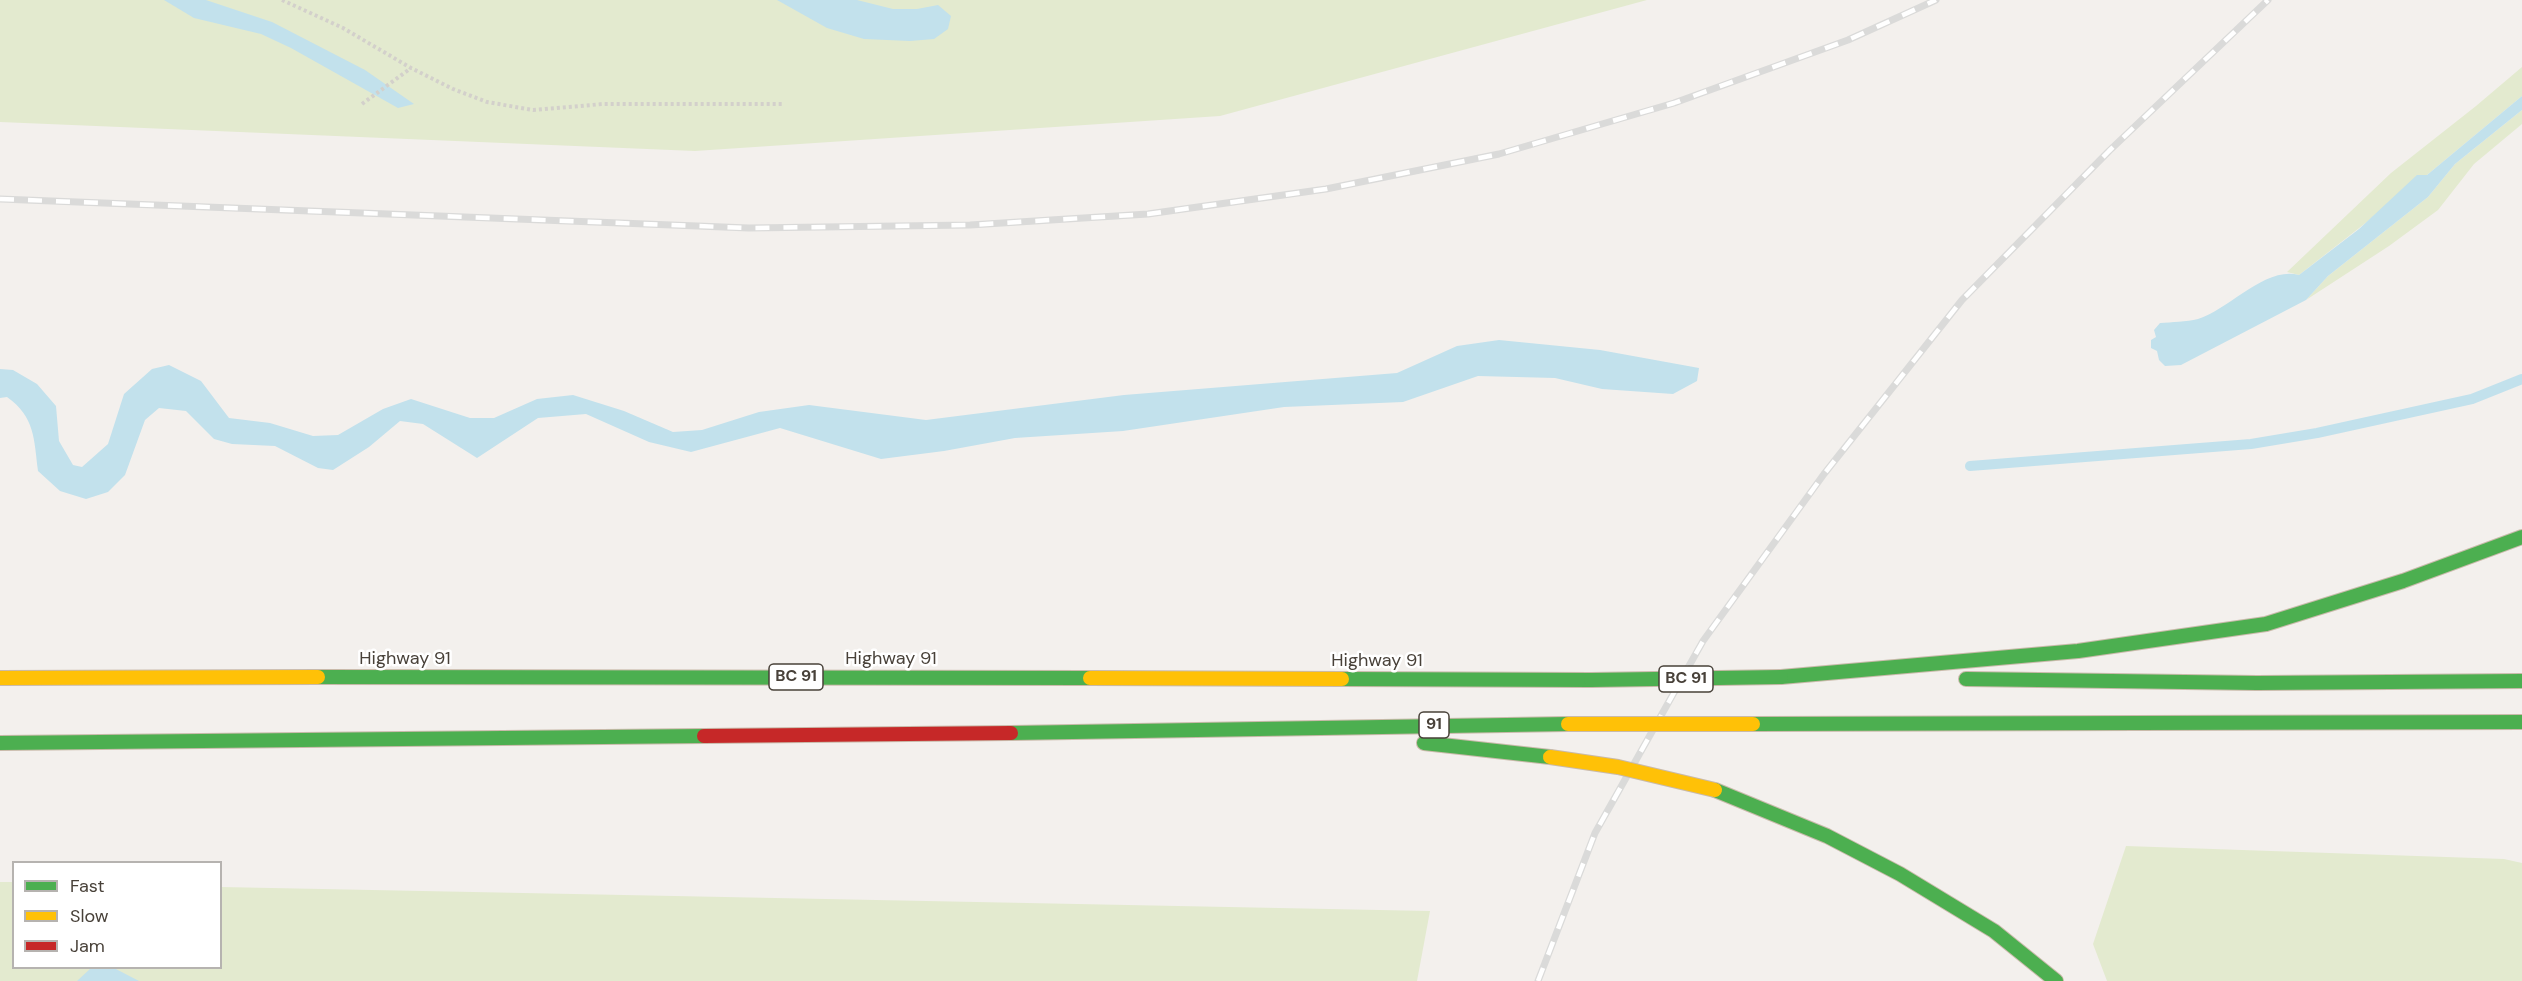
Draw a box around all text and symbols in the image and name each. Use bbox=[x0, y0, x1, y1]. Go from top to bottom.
street label: Highway 91 bbox=[359, 648, 451, 670]
street label: Highway 91 bbox=[845, 648, 937, 670]
street label: Highway 91 bbox=[1331, 650, 1423, 672]
road number: BC 91 bbox=[769, 664, 823, 690]
road number: BC 91 bbox=[1659, 666, 1713, 692]
road number: 91 bbox=[1419, 712, 1449, 738]
legend bbox=[12, 861, 222, 969]
text: Fast bbox=[70, 874, 105, 898]
text: Slow bbox=[70, 904, 109, 928]
text: Jam bbox=[70, 934, 105, 958]

